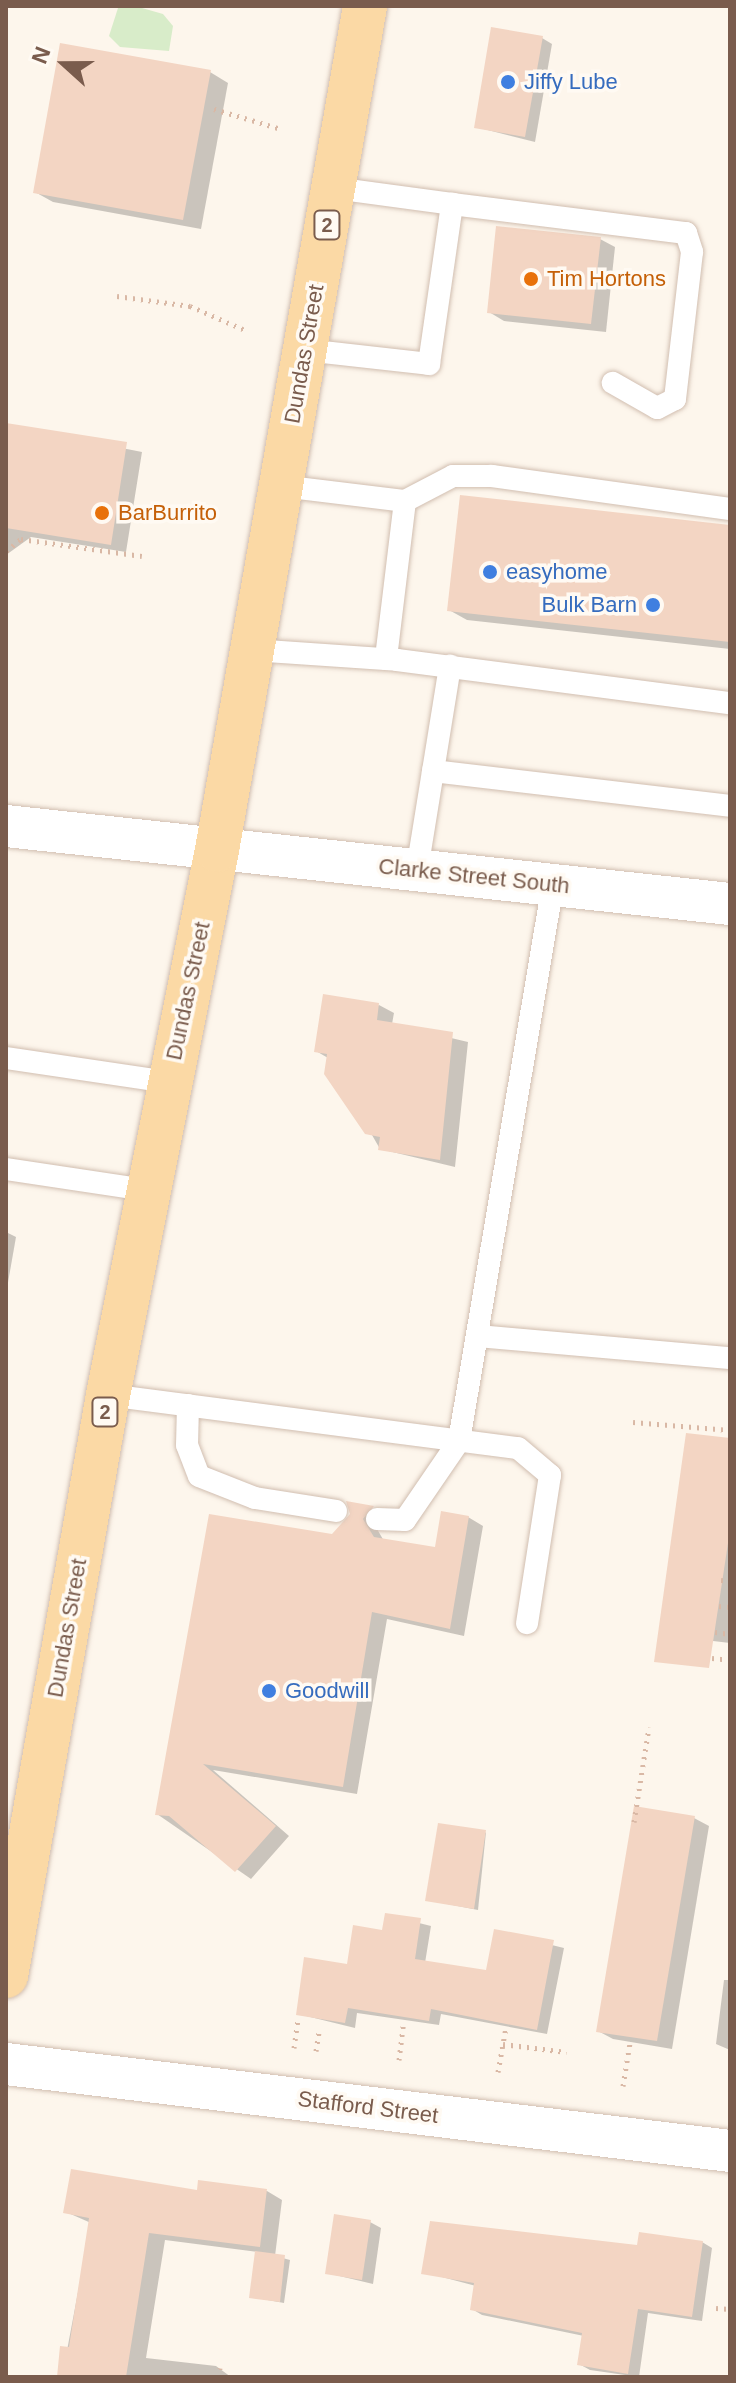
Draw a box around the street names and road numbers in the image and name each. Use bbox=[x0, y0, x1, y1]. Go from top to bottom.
road number: 2 bbox=[313, 209, 341, 241]
street label: Dundas Street bbox=[279, 282, 329, 426]
street label: Clarke Street South bbox=[377, 853, 571, 899]
street label: Dundas Street bbox=[160, 919, 216, 1063]
road number: 2 bbox=[91, 1396, 119, 1428]
street label: Dundas Street bbox=[42, 1556, 92, 1700]
street label: Stafford Street bbox=[296, 2085, 440, 2129]

